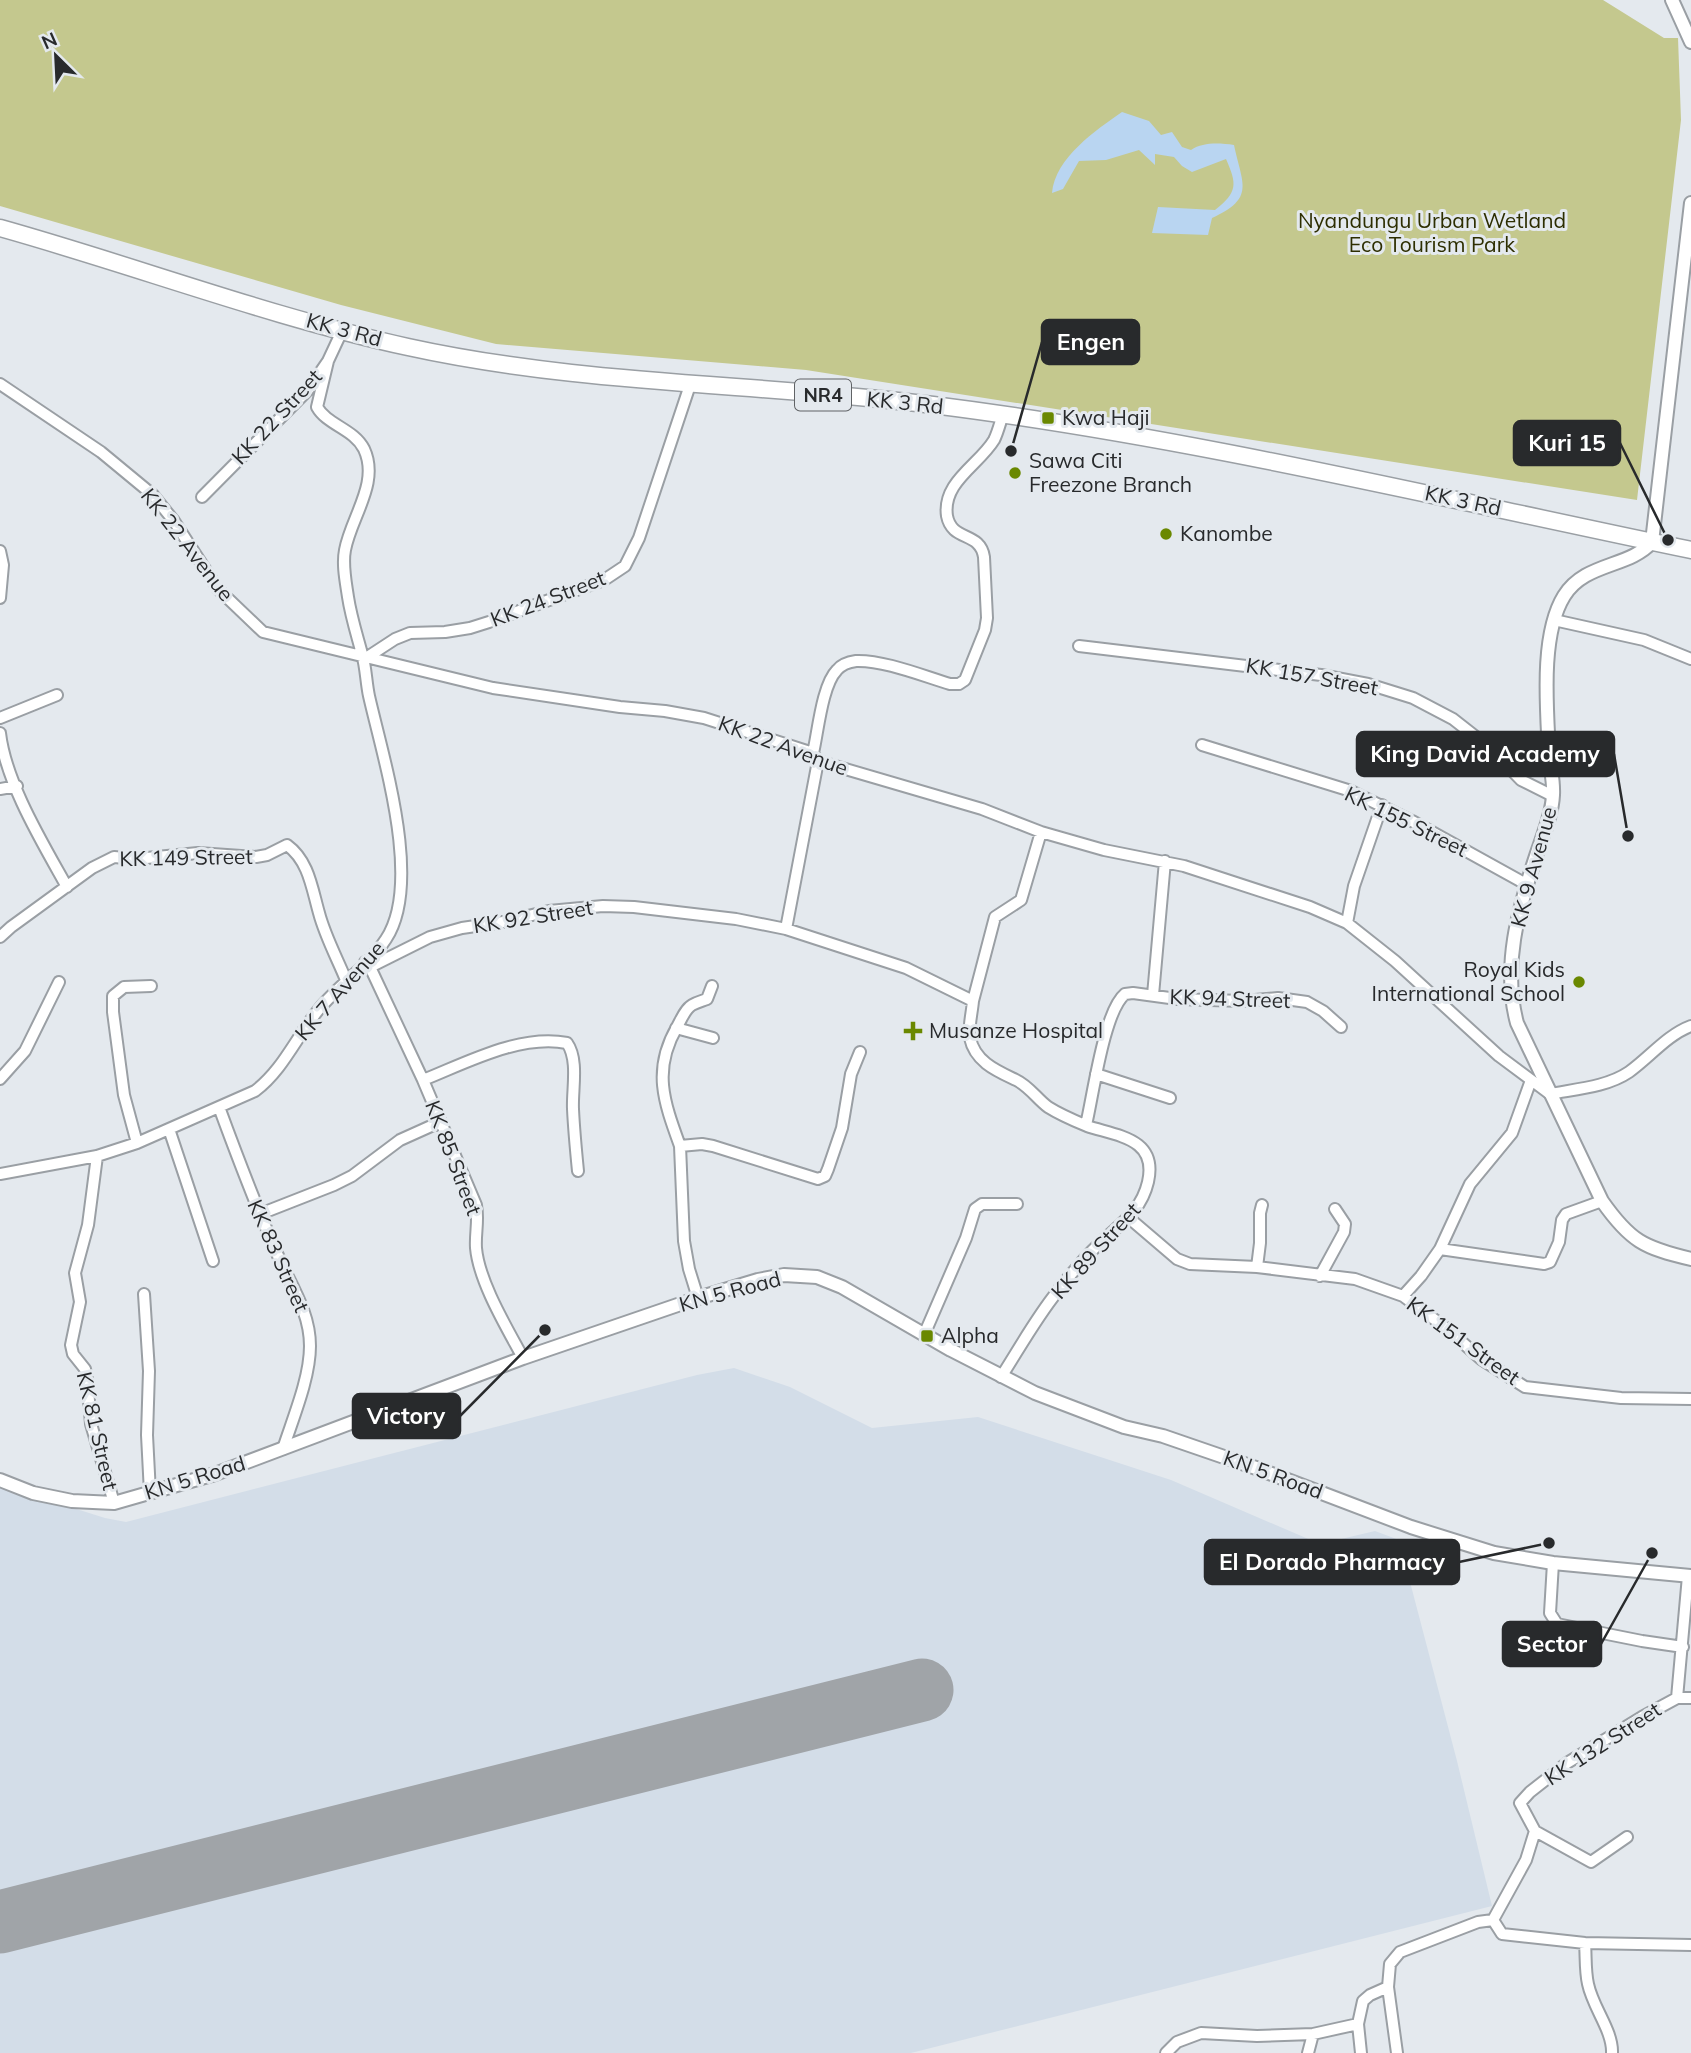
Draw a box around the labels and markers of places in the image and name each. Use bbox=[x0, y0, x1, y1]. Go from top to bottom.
callout: Engen bbox=[1042, 320, 1139, 364]
place label: Kwa Haji bbox=[1062, 404, 1150, 430]
marker: Kwa Haji bbox=[1040, 410, 1056, 426]
callout: Kuri 15 bbox=[1514, 421, 1620, 465]
place label: Sawa Citi Freezone Branch bbox=[1029, 447, 1192, 497]
marker: Sawa Citi Freezone Branch bbox=[1007, 465, 1023, 481]
place label: Kanombe bbox=[1180, 520, 1273, 546]
marker: Kanombe bbox=[1158, 526, 1174, 542]
callout: King David Academy bbox=[1357, 732, 1614, 776]
place label: Royal Kids International School bbox=[1372, 956, 1565, 1006]
marker: Royal Kids International School bbox=[1571, 974, 1587, 990]
place label: Musanze Hospital bbox=[929, 1017, 1103, 1043]
marker: Musanze Hospital bbox=[903, 1021, 923, 1041]
place label: Alpha bbox=[941, 1322, 999, 1348]
marker: Alpha bbox=[919, 1328, 935, 1344]
callout: Victory bbox=[353, 1394, 460, 1438]
callout: El Dorado Pharmacy bbox=[1205, 1540, 1459, 1584]
callout: Sector bbox=[1503, 1622, 1601, 1666]

